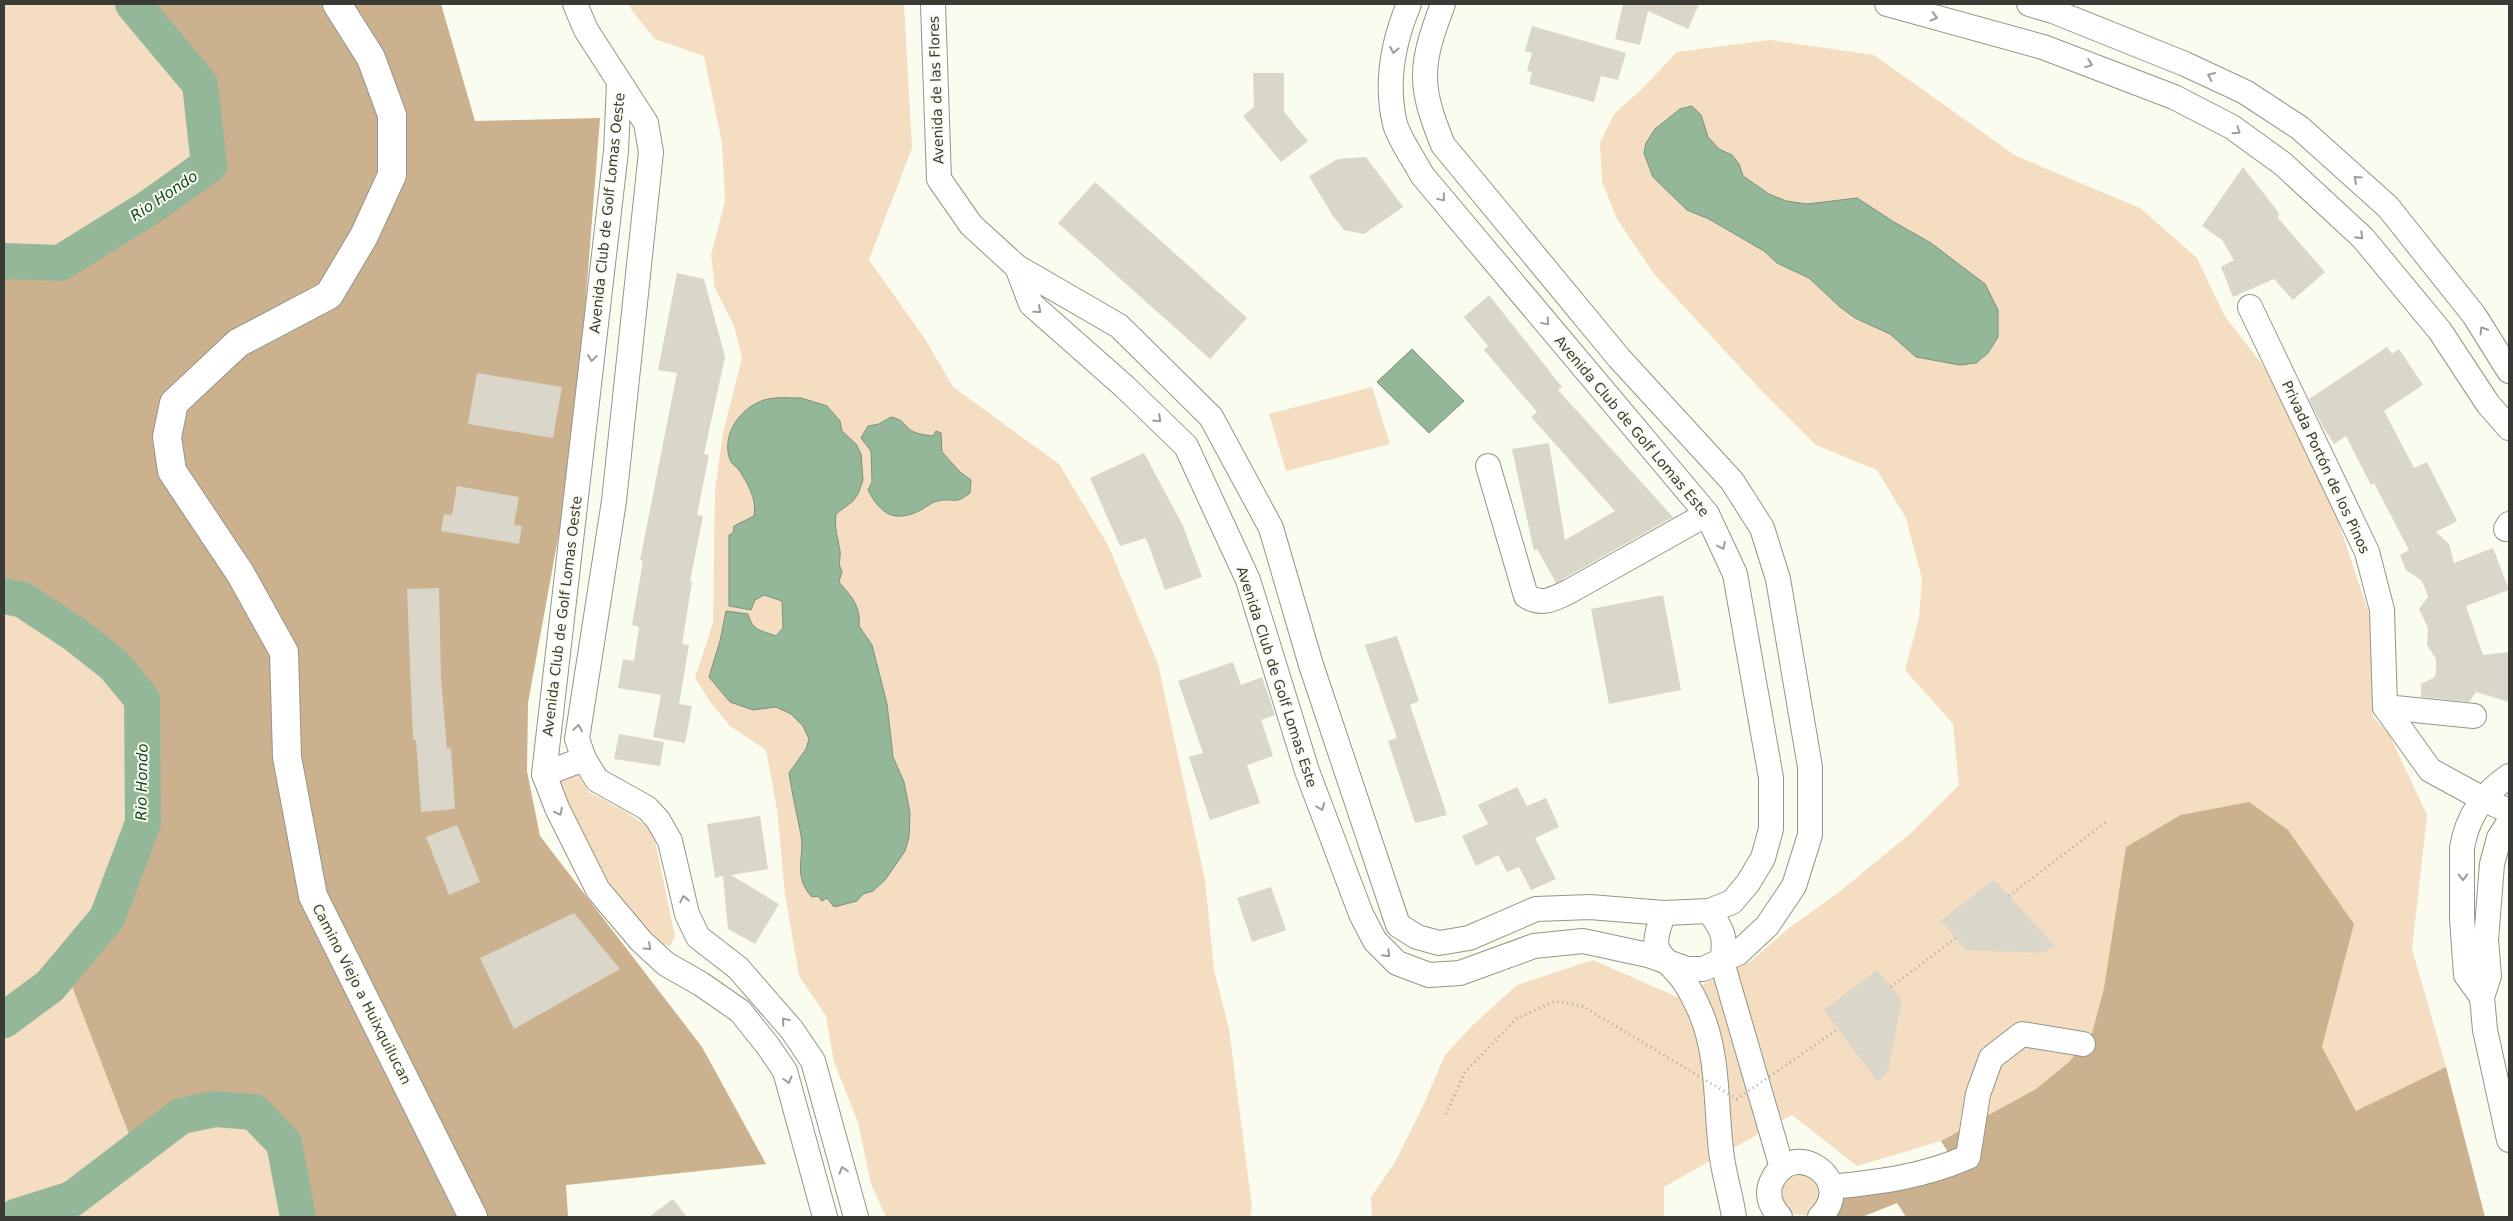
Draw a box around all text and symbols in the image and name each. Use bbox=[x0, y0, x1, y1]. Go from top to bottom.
one-way arrow bbox=[1929, 11, 1937, 21]
street label: Avenida de las Flores bbox=[925, 16, 947, 164]
one-way arrow bbox=[1390, 46, 1400, 55]
one-way arrow bbox=[2084, 58, 2093, 68]
one-way arrow bbox=[2207, 72, 2216, 82]
street label: Avenida Club de Golf Lomas Oeste bbox=[586, 92, 628, 334]
one-way arrow bbox=[2231, 125, 2240, 134]
water label: Rio Hondo bbox=[127, 167, 201, 225]
one-way arrow bbox=[2353, 176, 2362, 185]
one-way arrow bbox=[1436, 192, 1444, 201]
one-way arrow bbox=[2355, 230, 2364, 239]
one-way arrow bbox=[1032, 304, 1041, 313]
one-way arrow bbox=[1541, 317, 1550, 326]
one-way arrow bbox=[2480, 327, 2490, 336]
street label: Avenida Club de Golf Lomas Este bbox=[1552, 332, 1712, 520]
one-way arrow bbox=[587, 355, 598, 363]
street label: Privada Portón de los Pinos bbox=[2279, 378, 2373, 556]
one-way arrow bbox=[1152, 413, 1161, 422]
street label: Avenida Club de Golf Lomas Oeste bbox=[539, 495, 585, 737]
one-way arrow bbox=[1715, 541, 1726, 550]
street label: Avenida Club de Golf Lomas Este bbox=[1234, 565, 1320, 789]
one-way arrow bbox=[572, 723, 583, 731]
water label: Rio Hondo bbox=[132, 743, 152, 821]
one-way arrow bbox=[1315, 802, 1325, 811]
one-way arrow bbox=[553, 807, 564, 816]
one-way arrow bbox=[2457, 874, 2468, 882]
one-way arrow bbox=[679, 894, 690, 903]
street label: Camino Viejo a Huixquilucan bbox=[309, 901, 415, 1087]
one-way arrow bbox=[642, 941, 651, 950]
one-way arrow bbox=[1382, 948, 1391, 957]
one-way arrow bbox=[782, 1017, 791, 1026]
one-way arrow bbox=[782, 1076, 793, 1085]
one-way arrow bbox=[839, 1167, 849, 1175]

